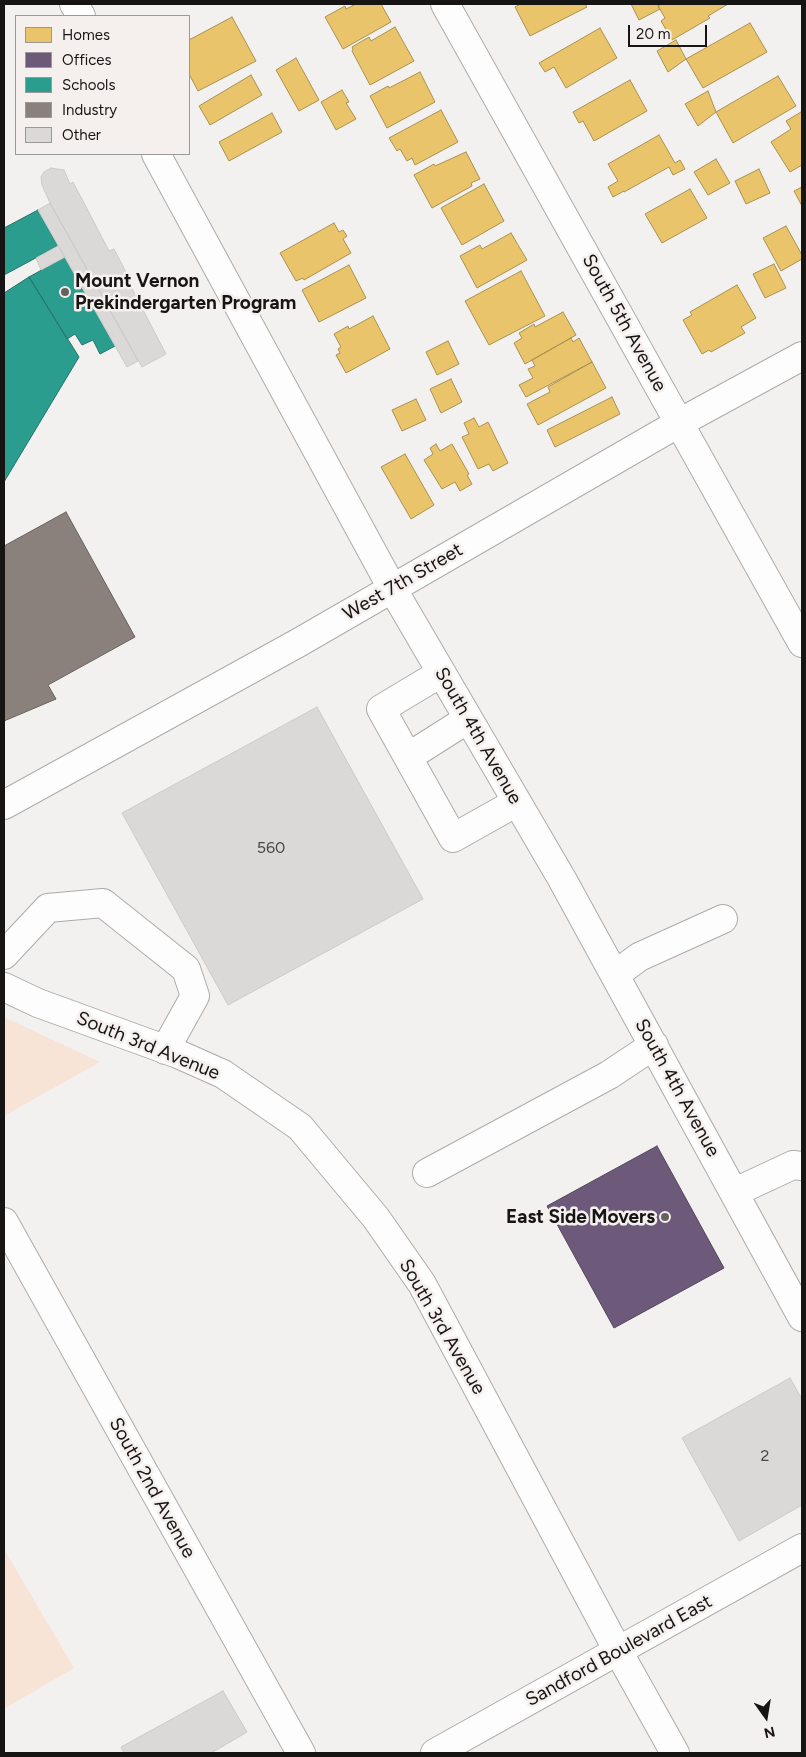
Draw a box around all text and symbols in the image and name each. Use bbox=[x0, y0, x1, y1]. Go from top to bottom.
legend bbox=[15, 15, 190, 155]
scale bar bbox=[631, 15, 710, 47]
text: 20 m bbox=[636, 25, 670, 43]
text: Homes bbox=[62, 26, 110, 44]
text: Offices bbox=[62, 51, 112, 69]
text: Schools bbox=[62, 76, 115, 94]
text: Industry bbox=[62, 101, 117, 119]
text: Other bbox=[62, 126, 101, 144]
street label: South 5th Avenue bbox=[577, 250, 671, 396]
place label: Mount Vernon Prekindergarten Program bbox=[75, 270, 296, 314]
marker: Mount Vernon Prekindergarten Program bbox=[59, 286, 71, 298]
street label: West 7th Street bbox=[339, 539, 467, 625]
street label: South 4th Avenue bbox=[430, 663, 526, 809]
house number: 560 bbox=[257, 838, 285, 858]
street label: South 3rd Avenue bbox=[73, 1007, 223, 1085]
street label: South 4th Avenue bbox=[630, 1015, 724, 1161]
place label: East Side Movers bbox=[506, 1206, 655, 1228]
marker: East Side Movers bbox=[659, 1211, 671, 1223]
street label: South 3rd Avenue bbox=[394, 1255, 490, 1399]
street label: South 2nd Avenue bbox=[104, 1414, 200, 1562]
house number: 2 bbox=[761, 1446, 769, 1466]
street label: Sandford Boulevard East bbox=[522, 1590, 716, 1712]
north arrow bbox=[741, 1692, 791, 1742]
text: N bbox=[762, 1723, 777, 1742]

